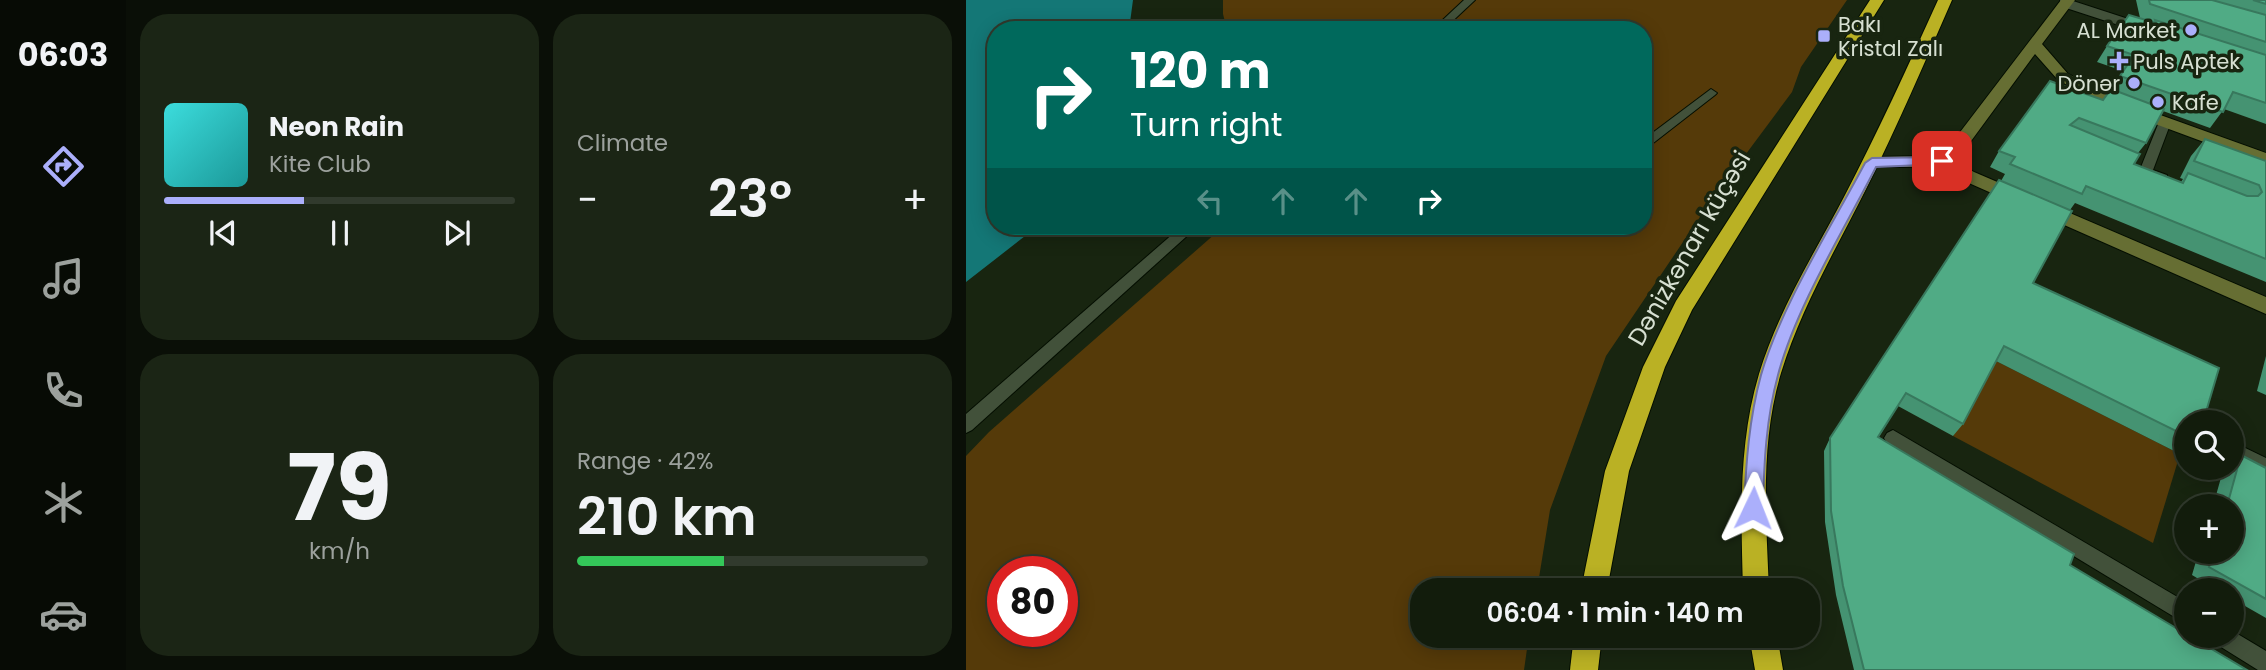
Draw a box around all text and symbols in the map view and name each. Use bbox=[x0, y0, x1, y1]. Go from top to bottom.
place label: Bakı Kristal Zalı bbox=[1838, 10, 1943, 63]
place label: AL Market bbox=[2077, 16, 2177, 45]
marker: AL Market bbox=[2183, 22, 2199, 38]
marker: Bakı Kristal Zalı bbox=[1816, 28, 1832, 44]
text: 06:03 bbox=[18, 32, 108, 77]
text: 120 m bbox=[1130, 37, 1271, 105]
place label: Puls Aptek bbox=[2133, 47, 2240, 76]
icon: right bbox=[1015, 49, 1106, 140]
marker: Puls Aptek bbox=[2111, 53, 2127, 69]
place label: Dönər bbox=[2057, 69, 2120, 98]
marker: Dönər bbox=[2126, 75, 2142, 91]
place label: Kafe bbox=[2172, 88, 2219, 117]
marker: Kafe bbox=[2150, 94, 2166, 110]
text: Turn right bbox=[1130, 102, 1282, 147]
text: Neon Rain bbox=[269, 109, 404, 145]
text: Climate bbox=[577, 127, 668, 159]
pin bbox=[1912, 131, 1972, 191]
icon: directions bbox=[39, 142, 88, 191]
icon: arrive bbox=[1923, 142, 1961, 180]
street label: Dənizkənarı küçəsi bbox=[1620, 145, 1758, 351]
text: Kite Club bbox=[269, 148, 371, 180]
text: 23° bbox=[708, 162, 792, 235]
text: − bbox=[577, 173, 598, 226]
text: + bbox=[902, 173, 928, 226]
icon: left bbox=[1191, 182, 1229, 220]
icon: ahead bbox=[1264, 182, 1302, 220]
icon: ahead bbox=[1337, 182, 1375, 220]
icon: right bbox=[1410, 182, 1448, 220]
icon: previous bbox=[204, 214, 242, 252]
icon: pause bbox=[321, 214, 359, 252]
icon: next bbox=[438, 214, 476, 252]
icon: music bbox=[39, 254, 88, 303]
icon: phone bbox=[39, 366, 88, 415]
map controls bbox=[2174, 410, 2244, 648]
button: search bbox=[2174, 410, 2244, 480]
text: 79 bbox=[287, 424, 392, 552]
text: Range · 42% bbox=[577, 445, 713, 477]
position arrow bbox=[1716, 471, 1790, 545]
icon: climate bbox=[39, 478, 88, 527]
text: 210 km bbox=[577, 480, 757, 553]
button: + bbox=[2174, 494, 2244, 564]
text: km/h bbox=[309, 535, 370, 567]
speed limit sign: 80 bbox=[987, 556, 1078, 647]
button: − bbox=[2174, 578, 2244, 648]
icon: car bbox=[39, 590, 88, 639]
text: 06:04 · 1 min · 140 m bbox=[1486, 595, 1744, 631]

